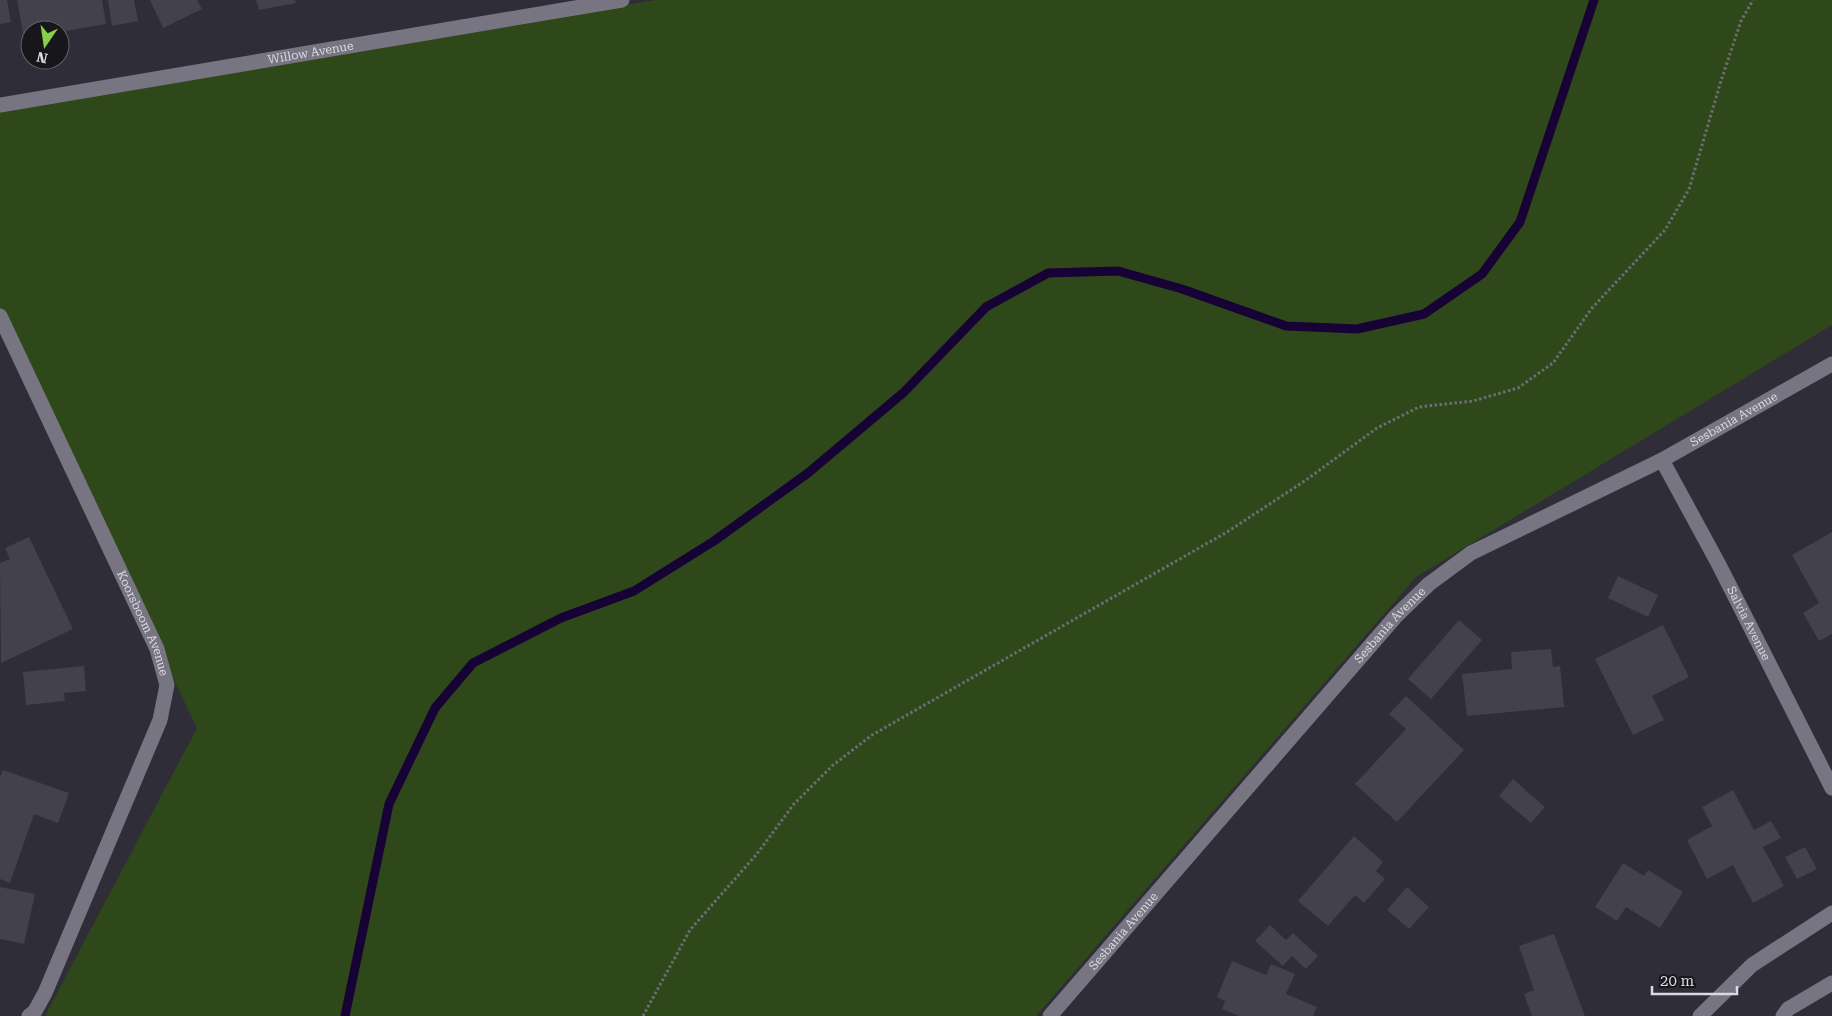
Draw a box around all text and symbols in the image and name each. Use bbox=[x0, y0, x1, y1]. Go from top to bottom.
north arrow bbox=[20, 20, 70, 70]
street label: Willow Avenue bbox=[267, 38, 355, 67]
text: N bbox=[35, 49, 49, 67]
street label: Sesbania Avenue bbox=[1688, 389, 1780, 450]
street label: Koorsboom Avenue bbox=[114, 568, 171, 678]
street label: Sesbania Avenue bbox=[1351, 584, 1429, 666]
street label: Salvia Avenue bbox=[1724, 584, 1773, 663]
street label: Sesbania Avenue bbox=[1086, 889, 1161, 973]
scale bar bbox=[1652, 964, 1737, 996]
text: 20 m bbox=[1660, 972, 1695, 990]

